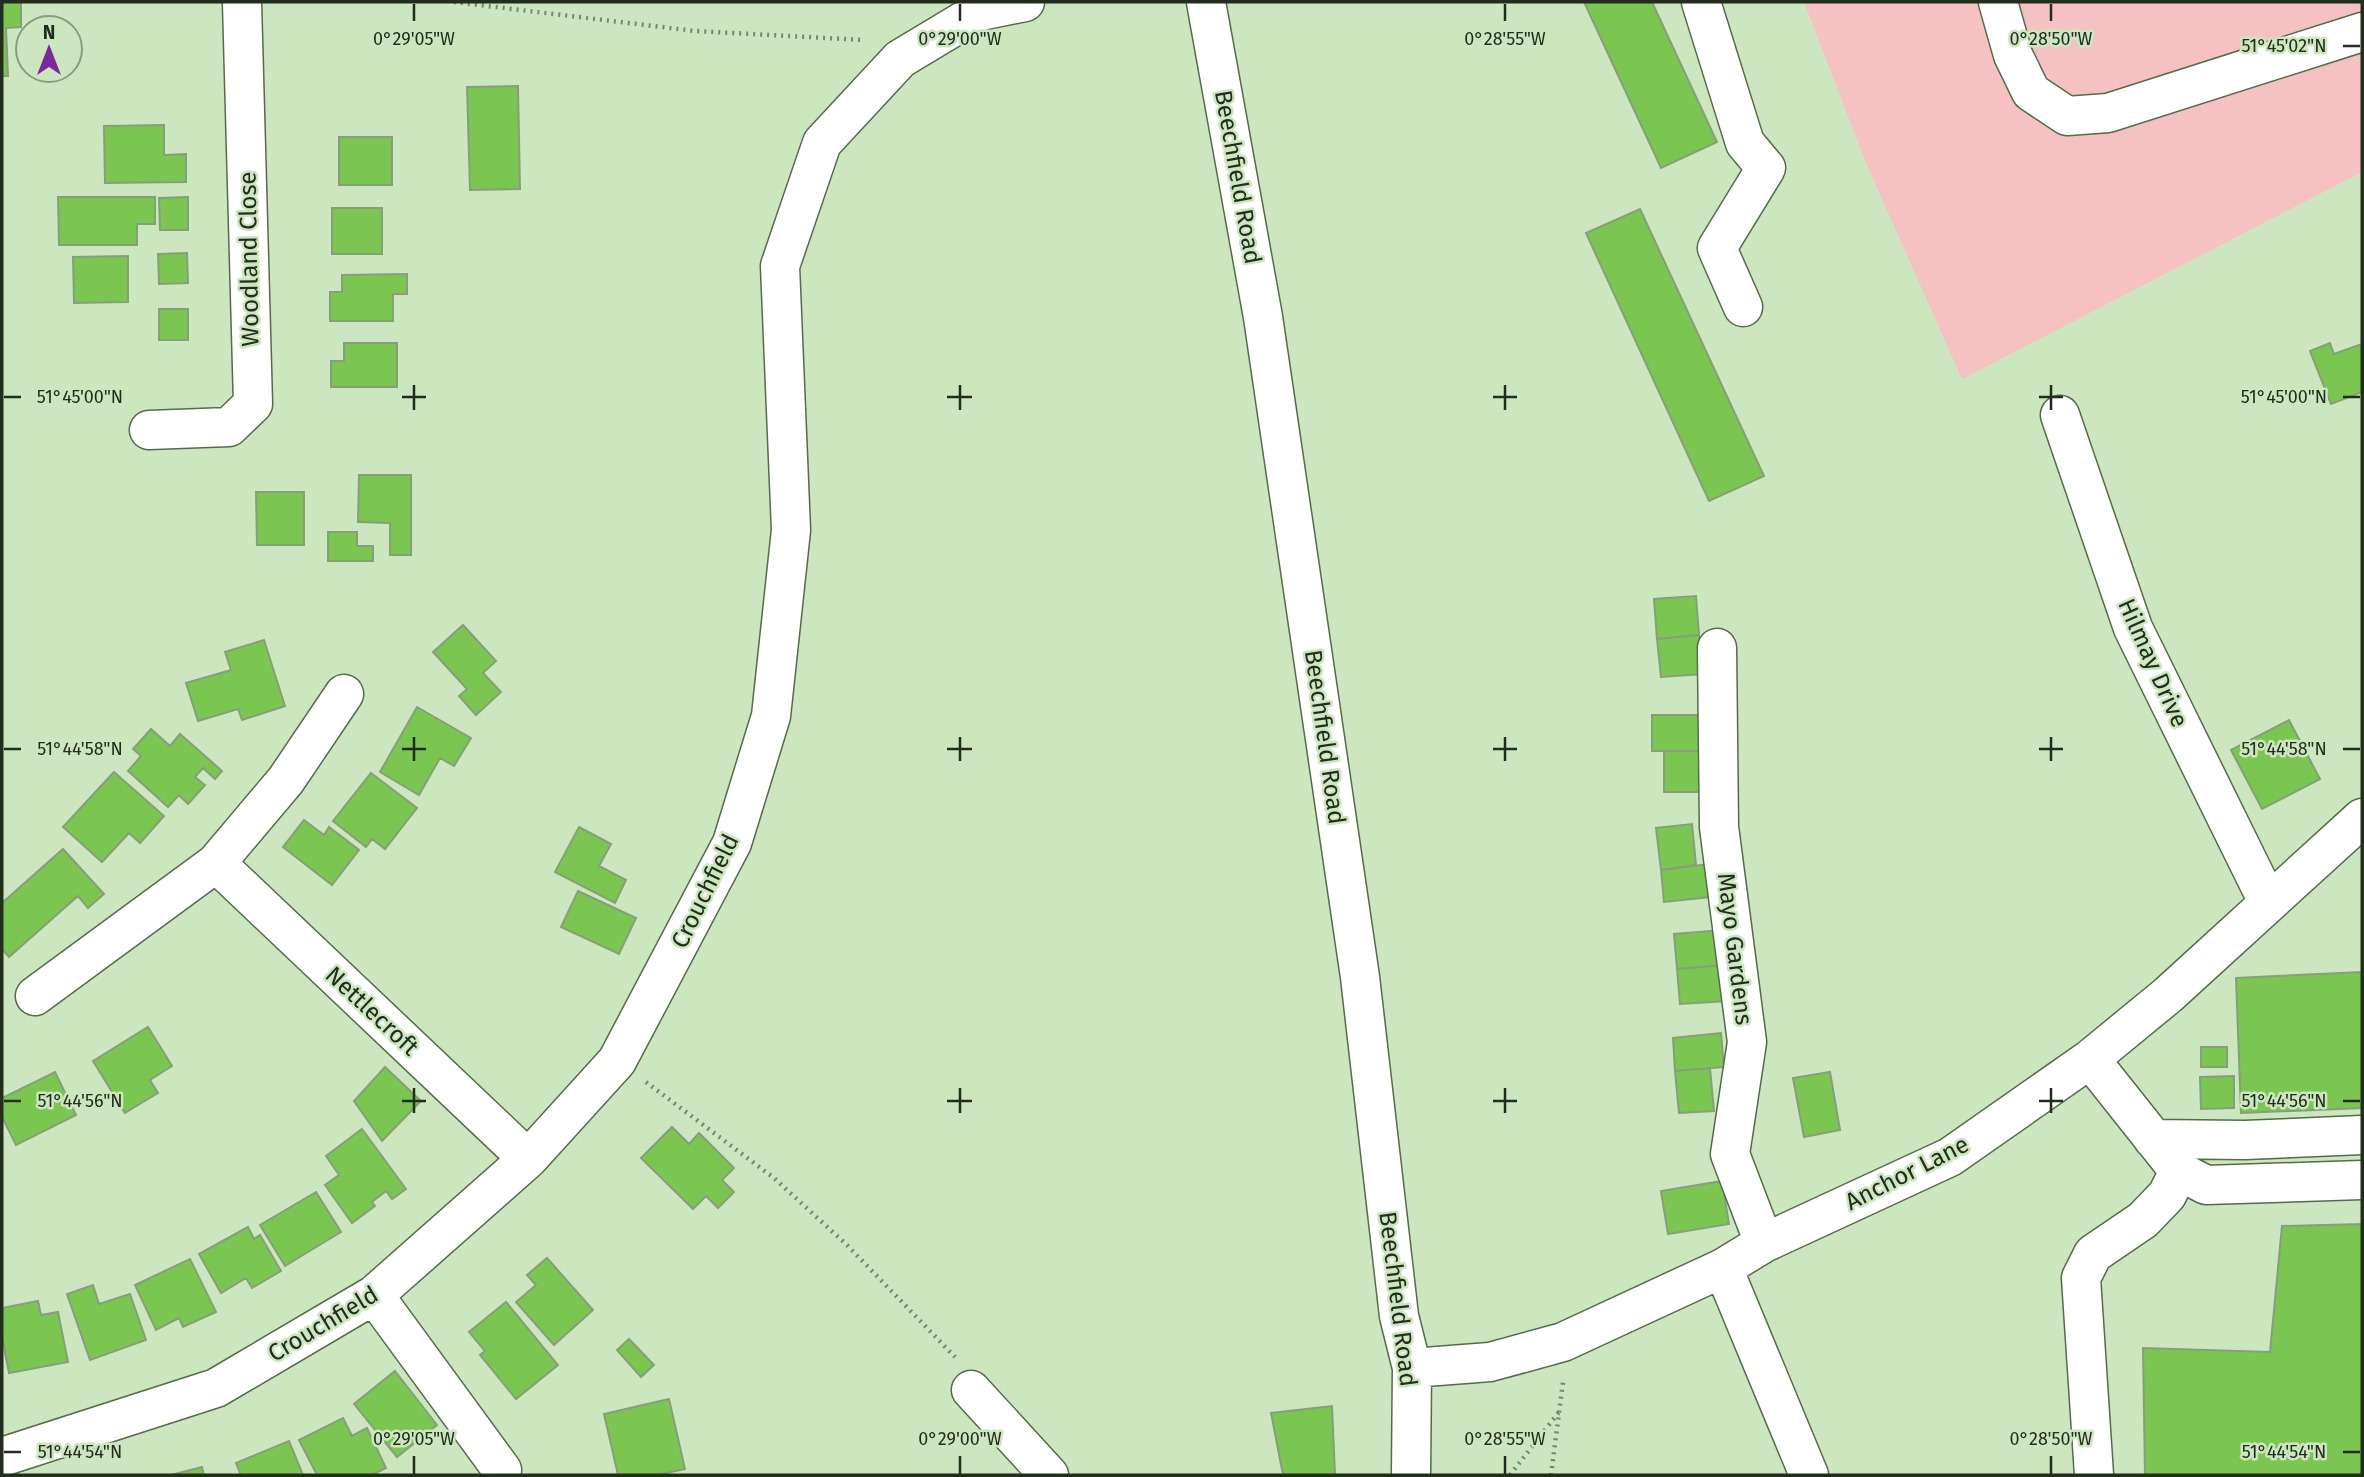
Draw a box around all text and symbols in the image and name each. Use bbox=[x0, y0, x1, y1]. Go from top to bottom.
north arrow bbox=[14, 14, 84, 84]
text: N bbox=[43, 21, 55, 44]
text: 0°29'05"W bbox=[373, 28, 455, 50]
text: 0°29'00"W bbox=[918, 28, 1002, 50]
text: 0°28'55"W bbox=[1464, 28, 1546, 50]
text: 0°28'50"W bbox=[2010, 28, 2093, 50]
text: 51°45'02"N bbox=[2241, 35, 2327, 57]
street label: Beechfield Road bbox=[1209, 88, 1267, 266]
street label: Woodland Close bbox=[233, 171, 265, 347]
text: 51°45'00"N bbox=[37, 386, 123, 408]
text: 51°45'00"N bbox=[2241, 386, 2327, 408]
street label: Hilmay Drive bbox=[2112, 594, 2194, 732]
street label: Beechfield Road bbox=[1299, 648, 1351, 826]
text: 51°44'58"N bbox=[37, 738, 123, 760]
text: 51°44'58"N bbox=[2241, 738, 2327, 760]
street label: Crouchfield bbox=[665, 829, 745, 953]
street label: Mayo Gardens bbox=[1712, 871, 1758, 1027]
street label: Nettlecroft bbox=[320, 961, 425, 1061]
text: 51°44'56"N bbox=[37, 1090, 123, 1112]
text: 51°44'56"N bbox=[2241, 1090, 2327, 1112]
street label: Anchor Lane bbox=[1841, 1130, 1973, 1216]
street label: Beechfield Road bbox=[1373, 1210, 1423, 1388]
street label: Crouchfield bbox=[263, 1280, 383, 1368]
text: 0°29'05"W bbox=[373, 1428, 455, 1450]
text: 0°29'00"W bbox=[918, 1428, 1002, 1450]
text: 0°28'55"W bbox=[1464, 1428, 1546, 1450]
text: 0°28'50"W bbox=[2010, 1428, 2093, 1450]
text: 51°44'54"N bbox=[38, 1441, 122, 1463]
text: 51°44'54"N bbox=[2242, 1441, 2326, 1463]

